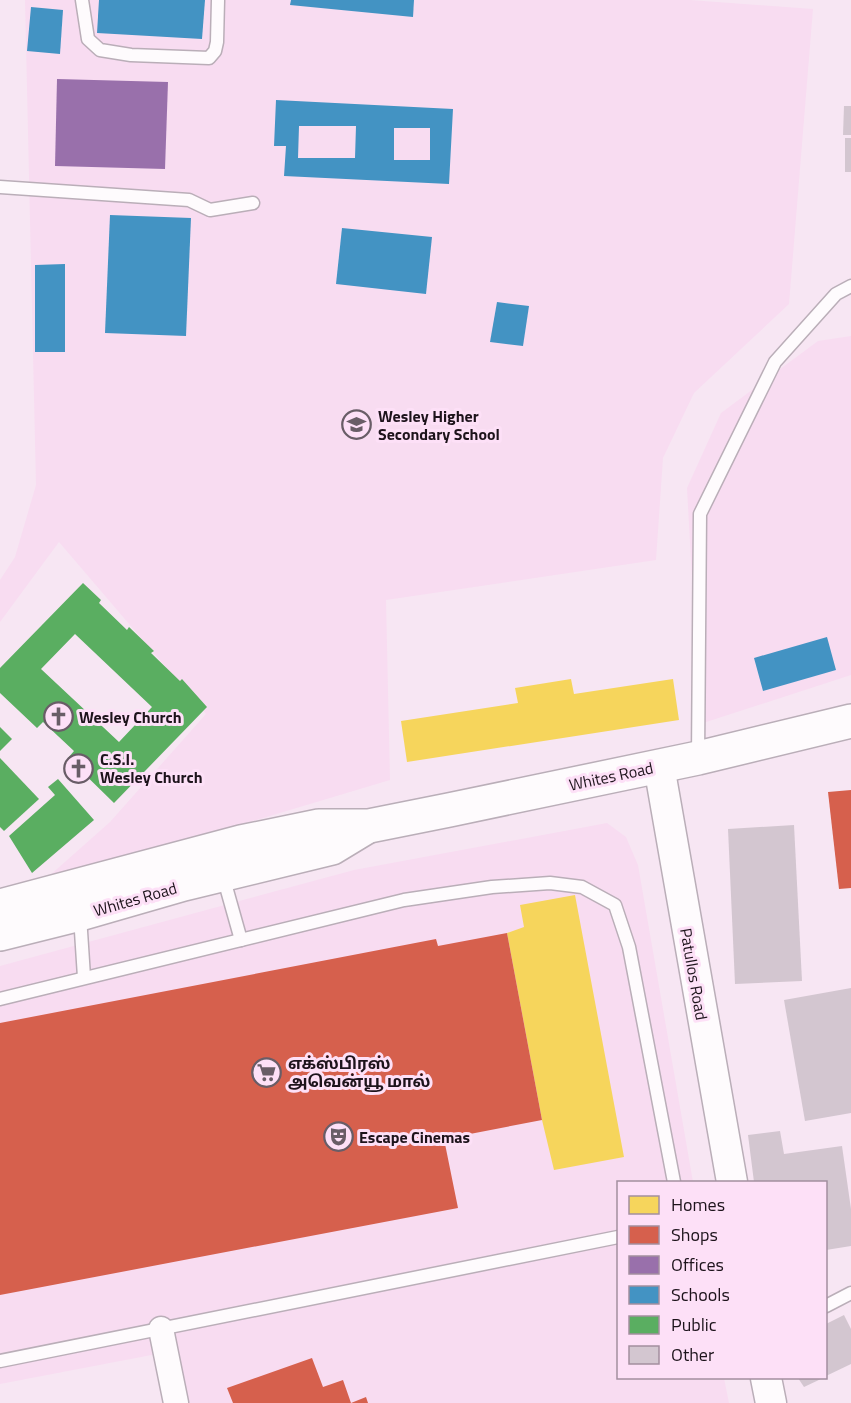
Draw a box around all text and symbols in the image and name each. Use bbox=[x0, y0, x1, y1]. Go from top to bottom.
place label: Wesley Higher Secondary School bbox=[378, 404, 500, 446]
school or university icon: Wesley Higher Secondary School bbox=[341, 409, 373, 441]
church icon: Wesley Church bbox=[42, 701, 74, 733]
place label: Wesley Church bbox=[79, 705, 181, 729]
place label: C.S.I. Wesley Church bbox=[100, 747, 202, 789]
church icon: C.S.I. Wesley Church bbox=[63, 752, 95, 784]
street label: Whites Road bbox=[567, 755, 655, 797]
street label: Whites Road bbox=[91, 876, 179, 922]
street label: Patullos Road bbox=[674, 926, 714, 1022]
place label: எக்ஸ்பிரஸ் அவென்யூ மால் bbox=[288, 1051, 430, 1093]
supermarket icon: எக்ஸ்பிரஸ் அவென்யூ மால் bbox=[251, 1056, 283, 1088]
theatre icon: Escape Cinemas bbox=[322, 1121, 354, 1153]
place label: Escape Cinemas bbox=[359, 1125, 470, 1149]
legend bbox=[617, 1181, 827, 1379]
text: Homes bbox=[671, 1191, 725, 1218]
text: Shops bbox=[671, 1221, 718, 1248]
text: Offices bbox=[671, 1251, 724, 1278]
text: Schools bbox=[671, 1281, 730, 1308]
text: Public bbox=[671, 1311, 717, 1338]
text: Other bbox=[671, 1341, 714, 1368]

